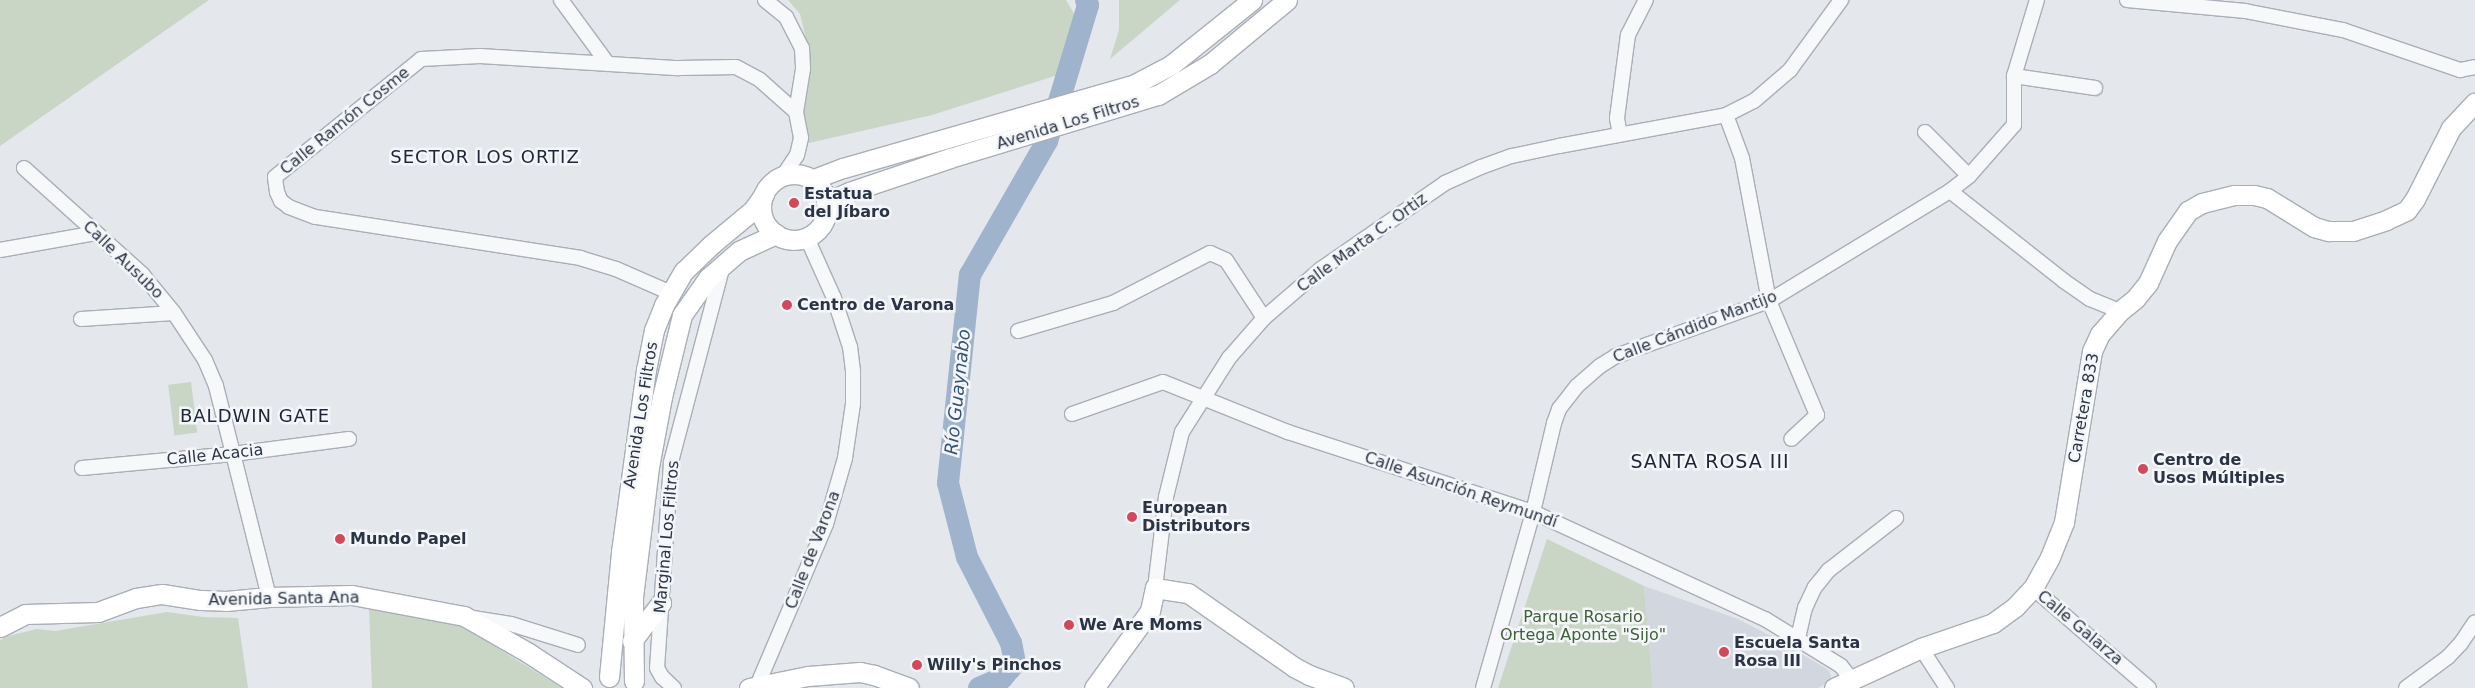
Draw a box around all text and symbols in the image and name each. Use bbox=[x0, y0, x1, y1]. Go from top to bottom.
street label: Calle Ramón Cosme bbox=[277, 63, 413, 179]
street label: Avenida Los Filtros bbox=[994, 92, 1142, 154]
district label: SECTOR LOS ORTIZ bbox=[388, 146, 582, 168]
place label: Estatua del Jíbaro bbox=[804, 184, 890, 222]
street label: Calle Marta C. Ortiz bbox=[1293, 189, 1431, 297]
marker: Estatua del Jíbaro bbox=[788, 197, 800, 209]
street label: Calle Ausubo bbox=[79, 217, 167, 303]
street label: Calle Cándido Mantijo bbox=[1610, 287, 1780, 367]
place label: Centro de Varona bbox=[797, 295, 954, 315]
marker: Centro de Varona bbox=[781, 299, 793, 311]
water label: Río Guaynabo bbox=[941, 328, 975, 456]
street label: Avenida Los Filtros bbox=[620, 340, 662, 490]
street label: Carretera 833 bbox=[2065, 351, 2103, 465]
district label: BALDWIN GATE bbox=[178, 405, 332, 427]
street label: Calle Acacia bbox=[166, 440, 264, 470]
street label: Calle Asunción Reymundí bbox=[1362, 448, 1560, 532]
place label: Centro de Usos Múltiples bbox=[2153, 450, 2285, 488]
district label: SANTA ROSA III bbox=[1629, 451, 1791, 473]
street label: Marginal Los Filtros bbox=[651, 460, 683, 614]
marker: Centro de Usos Múltiples bbox=[2137, 463, 2149, 475]
street label: Calle de Varona bbox=[782, 488, 844, 612]
place label: European Distributors bbox=[1142, 498, 1250, 536]
marker: European Distributors bbox=[1126, 511, 1138, 523]
place label: Mundo Papel bbox=[350, 529, 467, 549]
marker: Mundo Papel bbox=[334, 533, 346, 545]
street label: Calle Galarza bbox=[2033, 587, 2127, 669]
street label: Avenida Santa Ana bbox=[208, 588, 360, 610]
park label: Parque Rosario Ortega Aponte "Sijo" bbox=[1500, 607, 1666, 645]
place label: We Are Moms bbox=[1079, 615, 1202, 635]
marker: We Are Moms bbox=[1063, 619, 1075, 631]
place label: Escuela Santa Rosa III bbox=[1734, 633, 1860, 671]
marker: Escuela Santa Rosa III bbox=[1718, 646, 1730, 658]
place label: Willy's Pinchos bbox=[927, 655, 1062, 675]
marker: Willy's Pinchos bbox=[911, 659, 923, 671]

